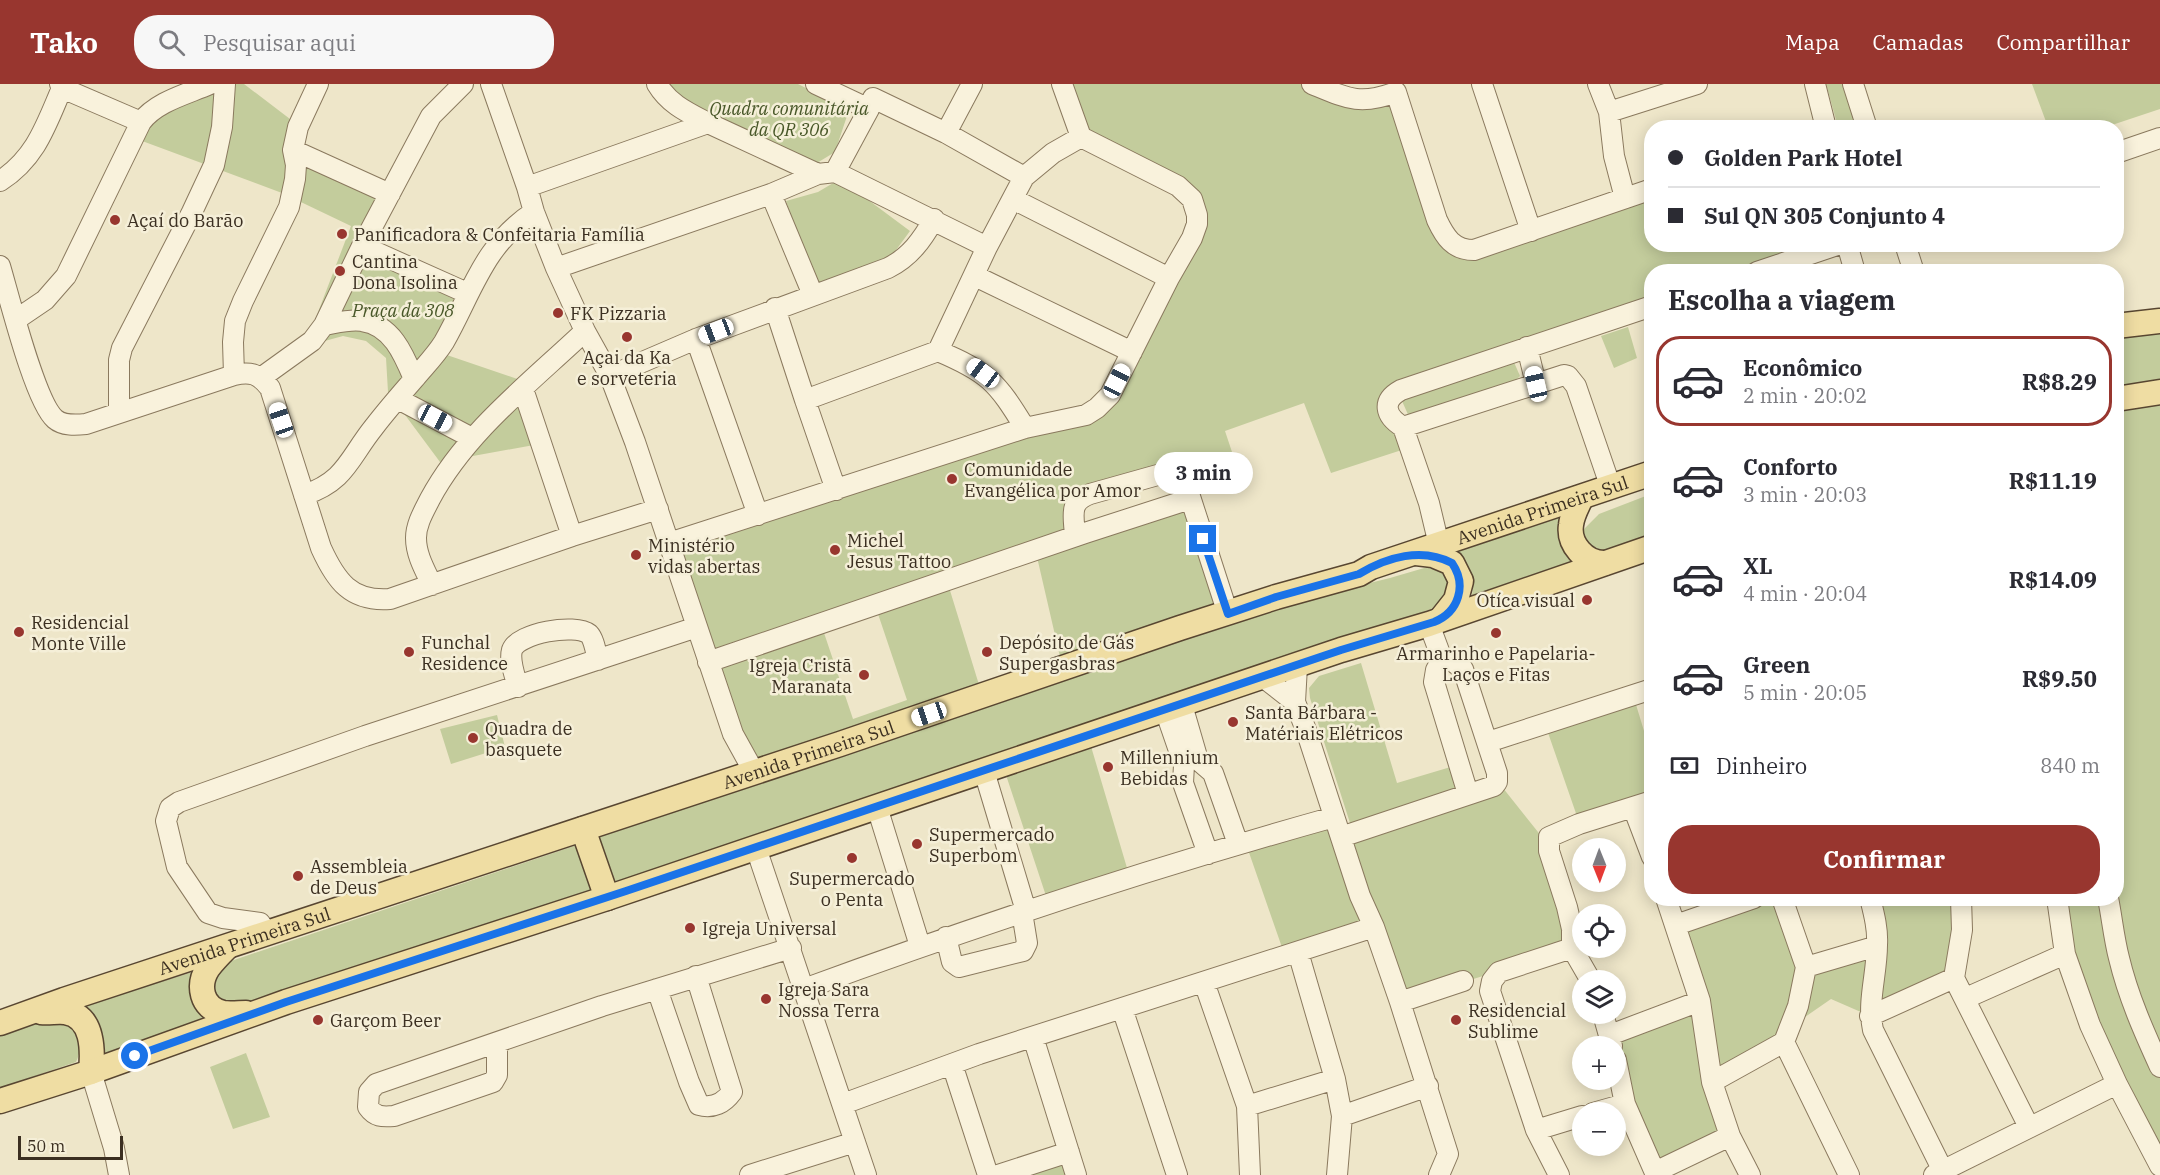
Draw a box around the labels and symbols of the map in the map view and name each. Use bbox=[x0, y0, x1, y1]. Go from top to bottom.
park label: Quadra comunitária da QR 306 bbox=[709, 97, 869, 141]
place label: Açaí do Barão bbox=[127, 209, 243, 232]
marker: Açaí do Barão bbox=[108, 213, 122, 227]
place label: Panificadora & Confeitaria Família bbox=[354, 223, 645, 246]
marker: Panificadora & Confeitaria Família bbox=[335, 227, 349, 241]
place label: Cantina Dona Isolina bbox=[352, 250, 458, 294]
marker: Cantina Dona Isolina bbox=[333, 264, 347, 278]
park label: Praça da 308 bbox=[351, 299, 454, 322]
place label: FK Pizzaria bbox=[570, 302, 667, 325]
marker: FK Pizzaria bbox=[551, 306, 565, 320]
car bbox=[696, 316, 736, 346]
marker: Açai da Ka e sorveteria bbox=[620, 330, 634, 344]
place label: Açai da Ka e sorveteria bbox=[577, 346, 677, 390]
car bbox=[963, 355, 1003, 391]
car bbox=[1101, 361, 1133, 401]
car bbox=[1523, 364, 1549, 404]
car bbox=[267, 400, 295, 440]
car bbox=[415, 402, 455, 434]
callout: 3 min bbox=[1154, 452, 1252, 494]
place label: Comunidade Evangélica por Amor bbox=[964, 458, 1141, 502]
street label: Avenida Primeira Sul bbox=[1454, 470, 1631, 549]
marker: Comunidade Evangélica por Amor bbox=[945, 472, 959, 486]
route end bbox=[1189, 525, 1216, 552]
place label: Michel Jesus Tattoo bbox=[847, 529, 951, 573]
place label: Ministério vidas abertas bbox=[648, 534, 760, 578]
marker: Michel Jesus Tattoo bbox=[828, 543, 842, 557]
marker: Ministério vidas abertas bbox=[629, 548, 643, 562]
place label: Otíca visual bbox=[1476, 589, 1575, 612]
marker: Otíca visual bbox=[1580, 593, 1594, 607]
place label: Residencial Monte Ville bbox=[31, 611, 129, 655]
marker: Residencial Monte Ville bbox=[12, 625, 26, 639]
marker: Armarinho e Papelaria- Laços e Fitas bbox=[1489, 626, 1503, 640]
place label: Funchal Residence bbox=[421, 631, 508, 675]
place label: Depósito de Gás Supergasbras bbox=[999, 631, 1134, 675]
place label: Armarinho e Papelaria- Laços e Fitas bbox=[1396, 642, 1596, 686]
marker: Funchal Residence bbox=[402, 645, 416, 659]
marker: Depósito de Gás Supergasbras bbox=[980, 645, 994, 659]
place label: Igreja Cristã Maranata bbox=[749, 654, 852, 698]
marker: Igreja Cristã Maranata bbox=[857, 668, 871, 682]
car bbox=[909, 700, 949, 728]
place label: Santa Bárbara - Matériais Elétricos bbox=[1245, 701, 1403, 745]
street label: Avenida Primeira Sul bbox=[720, 715, 897, 793]
marker: Santa Bárbara - Matériais Elétricos bbox=[1226, 715, 1240, 729]
place label: Quadra de basquete bbox=[485, 717, 572, 761]
marker: Quadra de basquete bbox=[466, 731, 480, 745]
place label: Millennium Bebidas bbox=[1120, 746, 1219, 790]
marker: Millennium Bebidas bbox=[1101, 760, 1115, 774]
place label: Supermercado Superbom bbox=[929, 823, 1055, 867]
marker: Supermercado Superbom bbox=[910, 837, 924, 851]
north arrow bbox=[1572, 838, 1626, 892]
marker: Supermercado o Penta bbox=[845, 851, 859, 865]
place label: Assembleia de Deus bbox=[310, 855, 408, 899]
place label: Supermercado o Penta bbox=[789, 867, 915, 911]
marker: Assembleia de Deus bbox=[291, 869, 305, 883]
street label: Avenida Primeira Sul bbox=[156, 901, 333, 980]
place label: Igreja Universal bbox=[702, 917, 837, 940]
marker: Igreja Universal bbox=[683, 921, 697, 935]
place label: Igreja Sara Nossa Terra bbox=[778, 978, 880, 1022]
marker: Igreja Sara Nossa Terra bbox=[759, 992, 773, 1006]
place label: Residencial Sublime bbox=[1468, 999, 1566, 1043]
place label: Garçom Beer bbox=[330, 1009, 441, 1032]
marker: Garçom Beer bbox=[311, 1013, 325, 1027]
marker: Residencial Sublime bbox=[1449, 1013, 1463, 1027]
route start bbox=[121, 1042, 148, 1069]
scale bar bbox=[18, 1133, 123, 1160]

